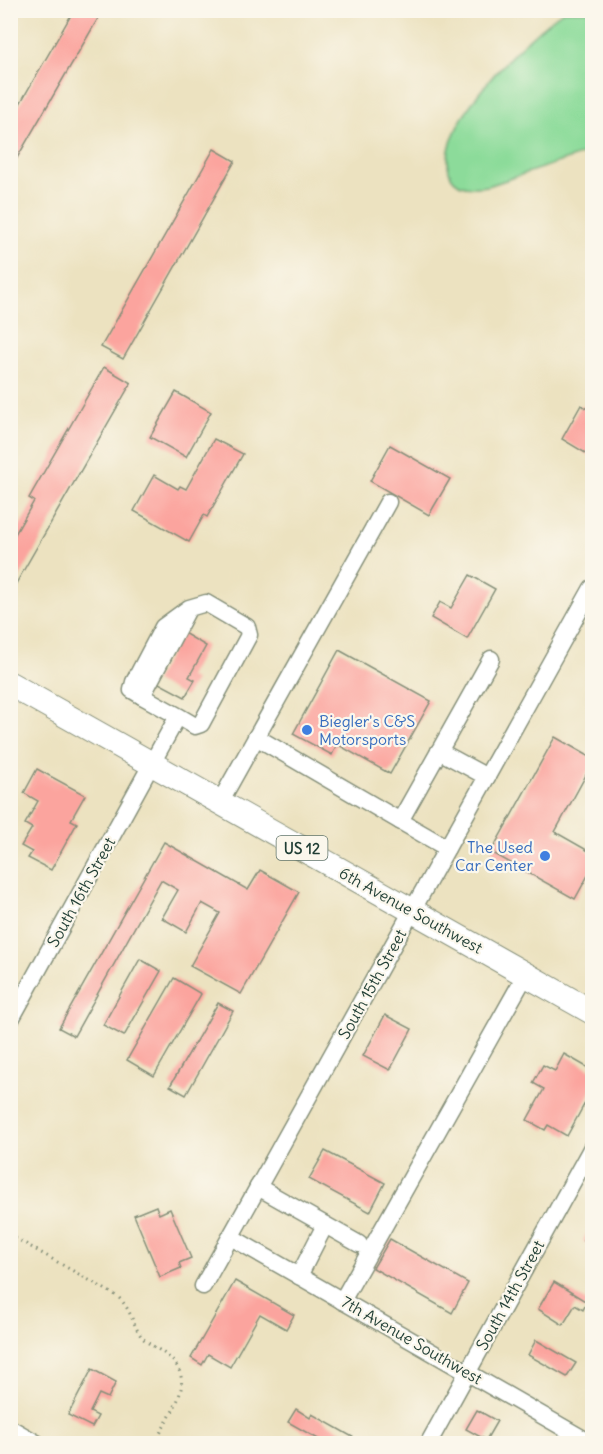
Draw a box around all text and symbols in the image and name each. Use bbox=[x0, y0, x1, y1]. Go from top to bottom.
place label: Biegler's C&S Motorsports bbox=[319, 711, 415, 749]
marker: Biegler's C&S Motorsports bbox=[300, 723, 314, 737]
street label: South 16th Street bbox=[43, 833, 120, 950]
road number: US 12 bbox=[276, 836, 328, 860]
place label: The Used Car Center bbox=[455, 837, 533, 875]
marker: The Used Car Center bbox=[538, 849, 552, 863]
street label: 6th Avenue Southwest bbox=[336, 862, 487, 958]
street label: South 15th Street bbox=[334, 925, 411, 1042]
street label: South 14th Street bbox=[472, 1236, 549, 1353]
street label: 7th Avenue Southwest bbox=[338, 1292, 487, 1389]

